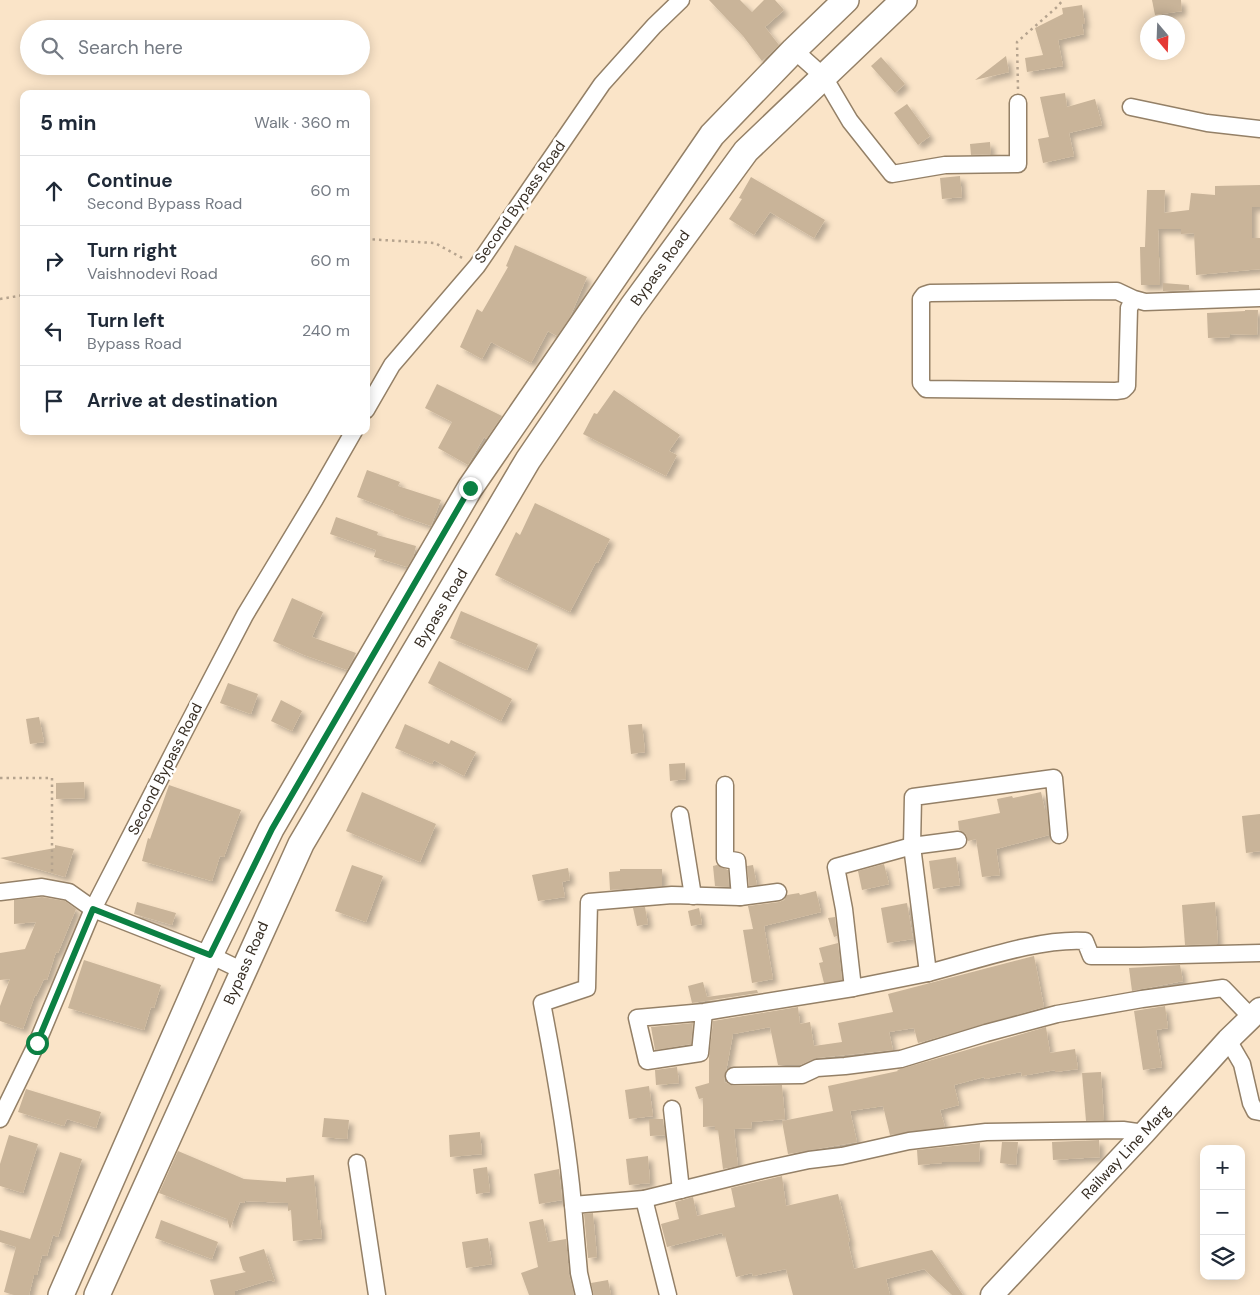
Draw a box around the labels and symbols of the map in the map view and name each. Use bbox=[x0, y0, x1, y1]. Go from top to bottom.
north arrow bbox=[1140, 15, 1185, 60]
street label: Second Bypass Road bbox=[470, 137, 570, 267]
street label: Bypass Road bbox=[626, 226, 694, 310]
route end bbox=[459, 477, 482, 500]
street label: Bypass Road bbox=[410, 565, 472, 651]
street label: Second Bypass Road bbox=[123, 700, 207, 838]
street label: Bypass Road bbox=[219, 918, 273, 1008]
route start bbox=[26, 1032, 49, 1055]
street label: Railway Line Marg bbox=[1077, 1100, 1175, 1204]

